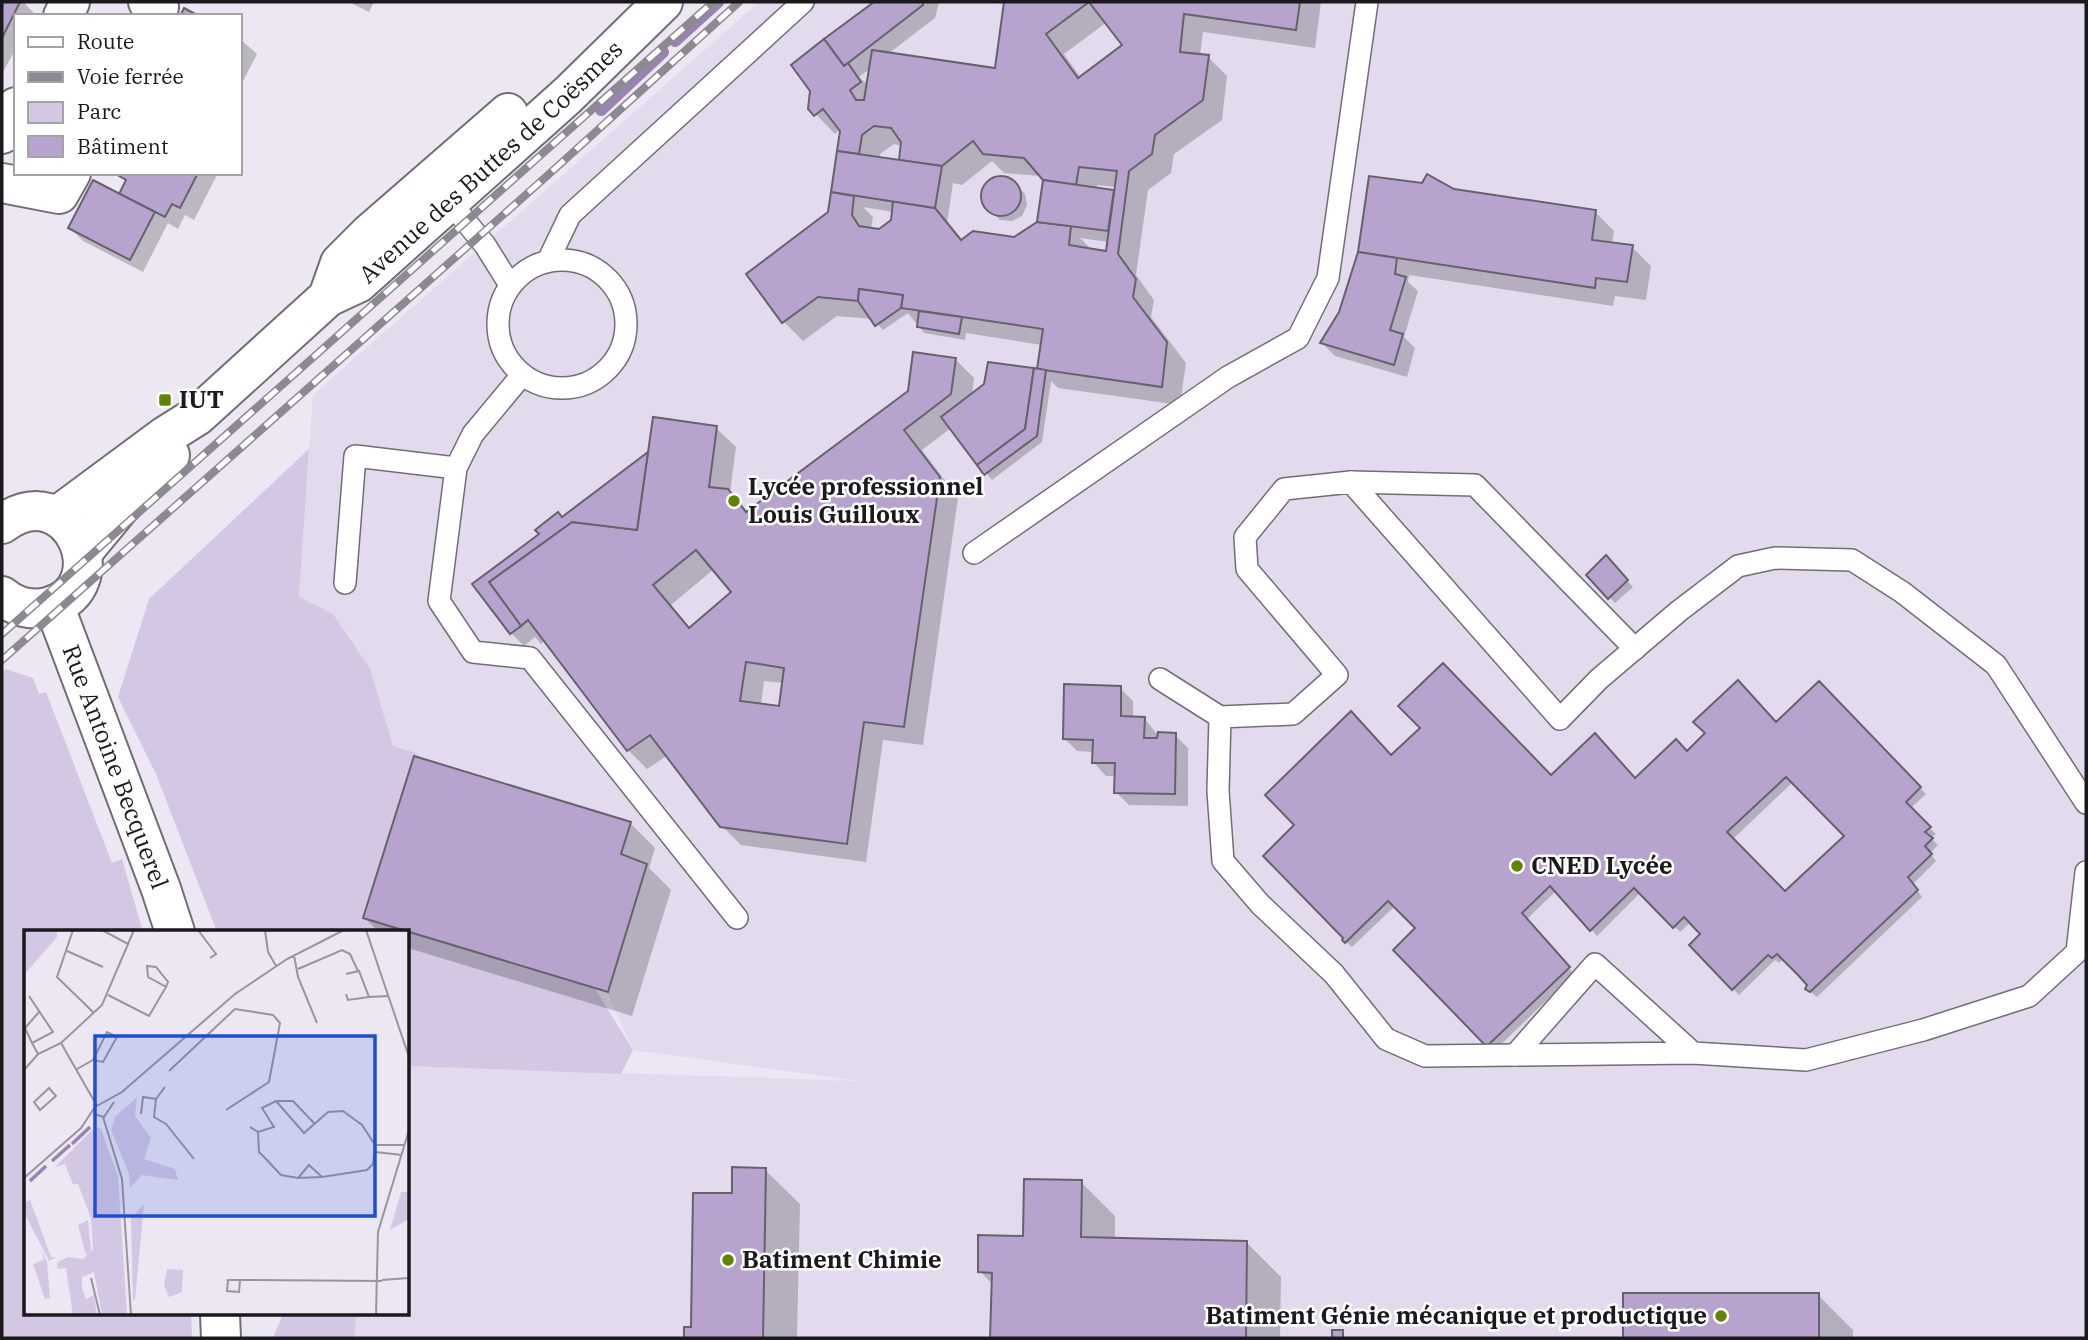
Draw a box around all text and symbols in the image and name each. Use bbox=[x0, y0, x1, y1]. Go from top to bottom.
legend bbox=[14, 14, 242, 175]
text: Route bbox=[77, 27, 134, 55]
street label: Avenue des Buttes de Coësmes bbox=[351, 33, 629, 290]
text: Voie ferrée bbox=[77, 62, 184, 90]
text: Parc bbox=[77, 97, 121, 125]
text: Bâtiment bbox=[77, 132, 168, 160]
place label: IUT bbox=[179, 383, 224, 415]
marker: IUT bbox=[157, 392, 173, 408]
place label: Lycée professionnel Louis Guilloux bbox=[748, 470, 983, 530]
marker: Lycée professionnel Louis Guilloux bbox=[726, 493, 742, 509]
street label: Rue Antoine Becquerel bbox=[55, 640, 176, 893]
place label: CNED Lycée bbox=[1531, 849, 1673, 881]
marker: CNED Lycée bbox=[1509, 858, 1525, 874]
inset map bbox=[24, 930, 410, 1316]
place label: Batiment Chimie bbox=[742, 1243, 942, 1275]
marker: Batiment Chimie bbox=[720, 1252, 736, 1268]
place label: Batiment Génie mécanique et productique bbox=[1205, 1299, 1707, 1331]
marker: Batiment Génie mécanique et productique bbox=[1713, 1308, 1729, 1324]

